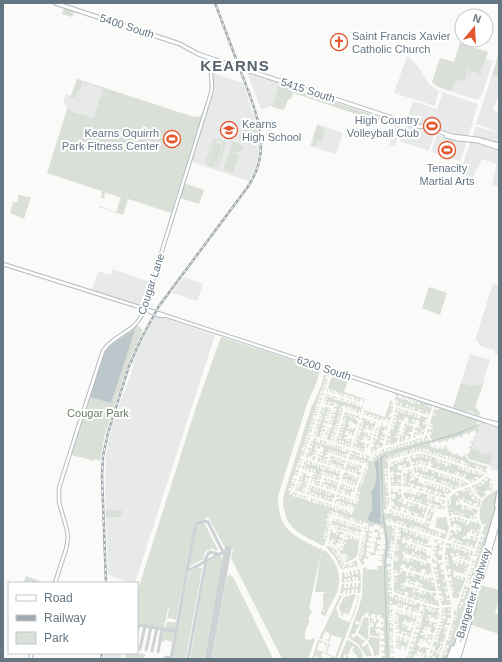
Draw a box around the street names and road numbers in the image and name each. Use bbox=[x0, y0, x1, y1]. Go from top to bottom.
street label: 5400 South bbox=[98, 12, 156, 40]
street label: 5415 South bbox=[279, 76, 337, 104]
street label: Cougar Lane bbox=[135, 252, 167, 316]
street label: 6200 South bbox=[295, 354, 353, 382]
street label: Bangerter Highway bbox=[454, 546, 493, 639]

